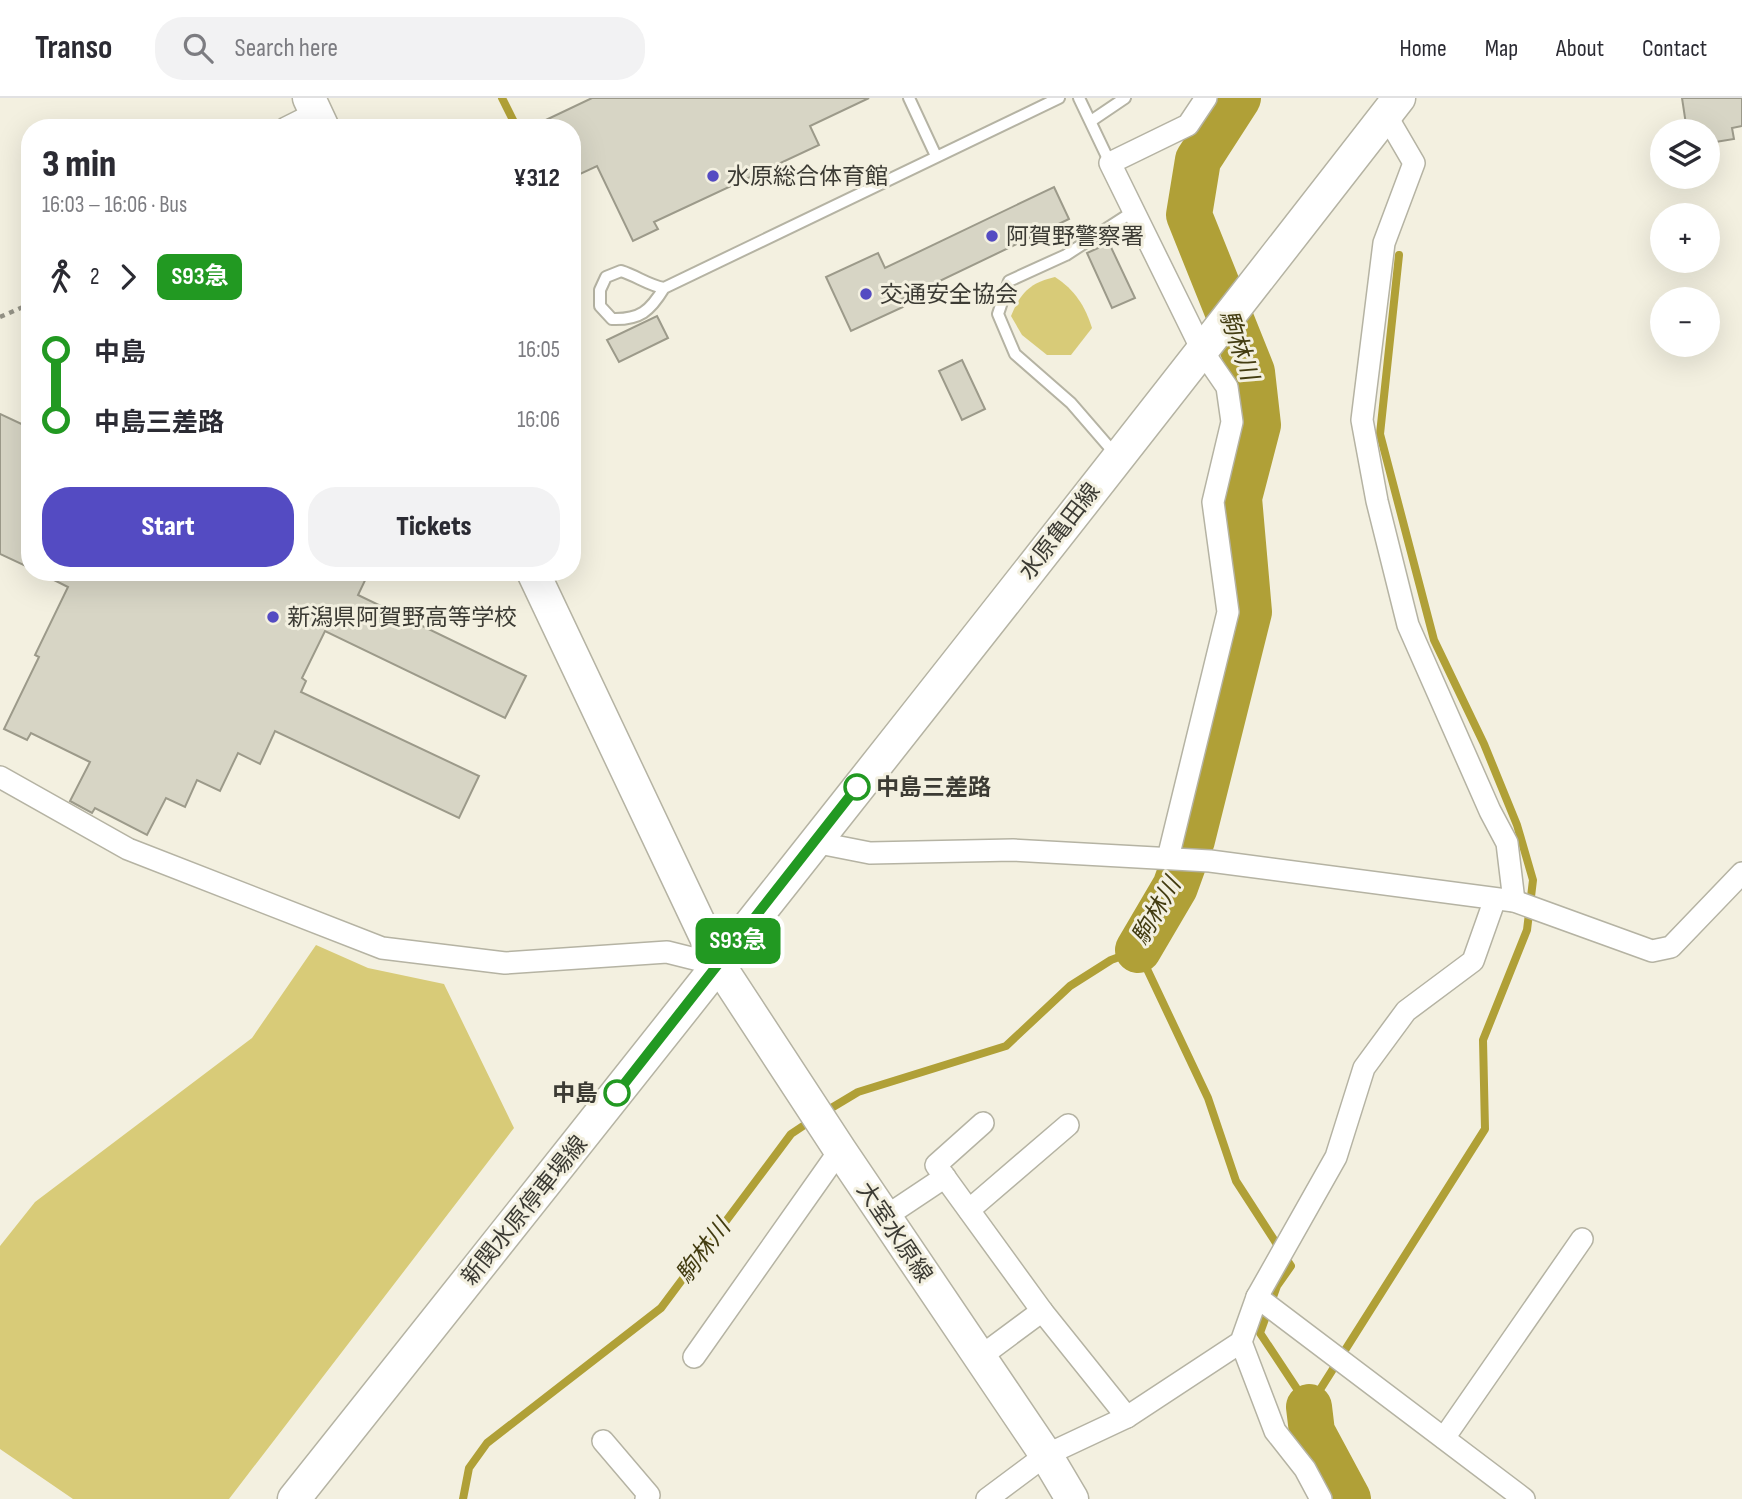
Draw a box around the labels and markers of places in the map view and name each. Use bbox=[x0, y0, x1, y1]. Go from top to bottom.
place label: 水原総合体育館 bbox=[727, 163, 888, 191]
marker: 水原総合体育館 bbox=[705, 168, 721, 184]
place label: 阿賀野警察署 bbox=[1006, 223, 1144, 251]
marker: 阿賀野警察署 bbox=[984, 228, 1000, 244]
place label: 交通安全協会 bbox=[880, 281, 1018, 309]
marker: 交通安全協会 bbox=[858, 286, 874, 302]
place label: 新潟県阿賀野高等学校 bbox=[287, 604, 517, 632]
marker: 新潟県阿賀野高等学校 bbox=[265, 609, 281, 625]
marker: 中島三差路 bbox=[844, 774, 870, 800]
place label: 中島三差路 bbox=[876, 774, 991, 802]
place label: 中島 bbox=[552, 1080, 598, 1108]
marker: 中島 bbox=[604, 1080, 630, 1106]

